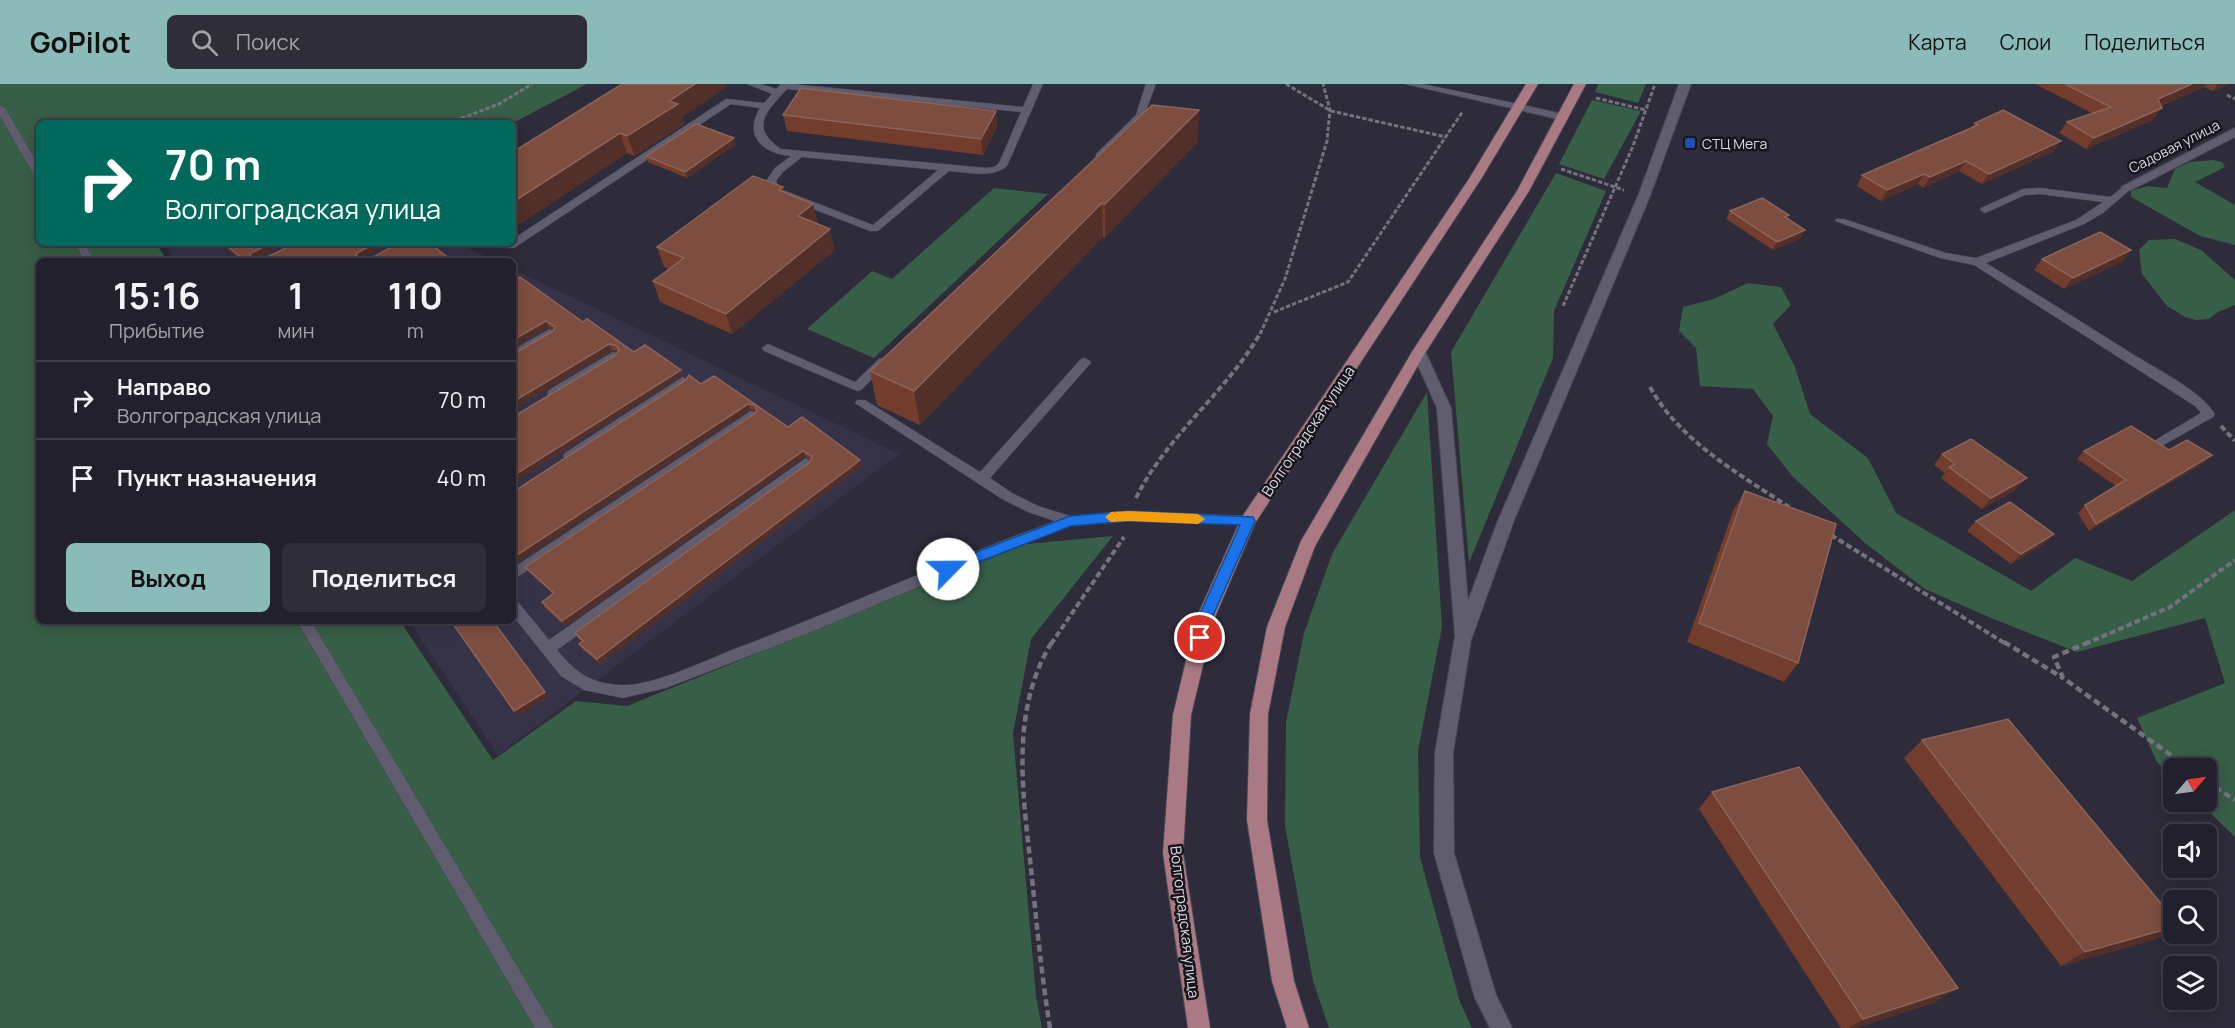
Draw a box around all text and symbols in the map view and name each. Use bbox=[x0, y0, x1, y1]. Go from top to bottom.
search box bbox=[167, 15, 587, 69]
text: GoPilot bbox=[30, 23, 131, 61]
icon: search bbox=[188, 26, 221, 59]
text: Поиск bbox=[236, 27, 300, 57]
text: Карта bbox=[1908, 28, 1967, 56]
text: Слои bbox=[2000, 28, 2051, 56]
text: Поделиться bbox=[2084, 28, 2205, 56]
street label: Садовая улица bbox=[2125, 115, 2223, 177]
place label: СТЦ Мега bbox=[1702, 134, 1767, 153]
text: 70 m bbox=[165, 135, 261, 193]
marker: СТЦ Мега bbox=[1683, 136, 1697, 150]
icon: right bbox=[66, 144, 144, 222]
text: Волгоградская улица bbox=[165, 190, 441, 227]
text: 15:16 bbox=[113, 271, 200, 320]
text: 1 bbox=[288, 271, 304, 320]
text: 110 bbox=[388, 271, 443, 320]
text: Прибытие bbox=[109, 317, 204, 344]
text: мин bbox=[278, 317, 315, 344]
text: m bbox=[407, 317, 424, 344]
street label: Волгоградская улица bbox=[1256, 362, 1360, 500]
text: Направо bbox=[117, 372, 211, 402]
icon: right bbox=[66, 384, 99, 417]
text: 70 m bbox=[438, 385, 486, 415]
text: Волгоградская улица bbox=[117, 402, 321, 429]
icon: arrive bbox=[66, 462, 99, 495]
text: Пункт назначения bbox=[117, 463, 317, 493]
text: 40 m bbox=[437, 463, 486, 493]
position arrow bbox=[916, 537, 980, 601]
button: Выход bbox=[66, 543, 270, 612]
button: Поделиться bbox=[282, 543, 486, 612]
pin bbox=[1174, 612, 1225, 663]
icon: arrive bbox=[1183, 621, 1216, 654]
north arrow bbox=[2163, 758, 2217, 812]
map controls bbox=[2163, 758, 2217, 1010]
button: sound bbox=[2163, 824, 2217, 878]
street label: Волгоградская улица bbox=[1165, 845, 1205, 999]
button: search bbox=[2163, 890, 2217, 944]
button: layers bbox=[2163, 956, 2217, 1010]

